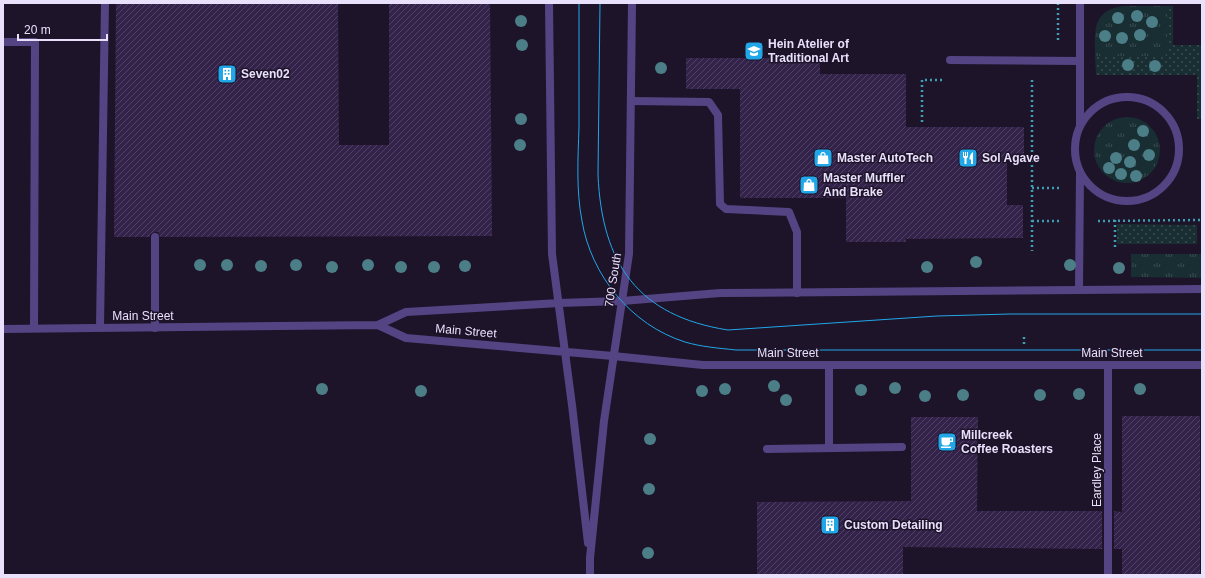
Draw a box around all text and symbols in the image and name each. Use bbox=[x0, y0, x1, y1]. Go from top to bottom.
scale bar bbox=[18, 16, 107, 42]
text: 20 m bbox=[24, 23, 51, 37]
place label: Hein Atelier of Traditional Art bbox=[768, 37, 850, 65]
school or university icon: Hein Atelier of Traditional Art bbox=[743, 40, 765, 62]
building icon: Seven02 bbox=[216, 63, 238, 85]
place label: Seven02 bbox=[241, 67, 290, 81]
shop icon: Master AutoTech bbox=[812, 147, 834, 169]
restaurant icon: Sol Agave bbox=[957, 147, 979, 169]
place label: Master AutoTech bbox=[837, 151, 933, 165]
place label: Sol Agave bbox=[982, 151, 1040, 165]
place label: Master Muffler And Brake bbox=[823, 171, 905, 199]
shop icon: Master Muffler And Brake bbox=[798, 174, 820, 196]
street label: 700 South bbox=[602, 252, 624, 308]
street label: Main Street bbox=[112, 309, 174, 323]
street label: Main Street bbox=[435, 321, 498, 341]
street label: Main Street bbox=[757, 346, 819, 360]
street label: Main Street bbox=[1081, 346, 1143, 360]
place label: Millcreek Coffee Roasters bbox=[961, 428, 1053, 456]
cafe icon: Millcreek Coffee Roasters bbox=[936, 431, 958, 453]
street label: Eardley Place bbox=[1090, 433, 1104, 507]
building icon: Custom Detailing bbox=[819, 514, 841, 536]
place label: Custom Detailing bbox=[844, 518, 943, 532]

